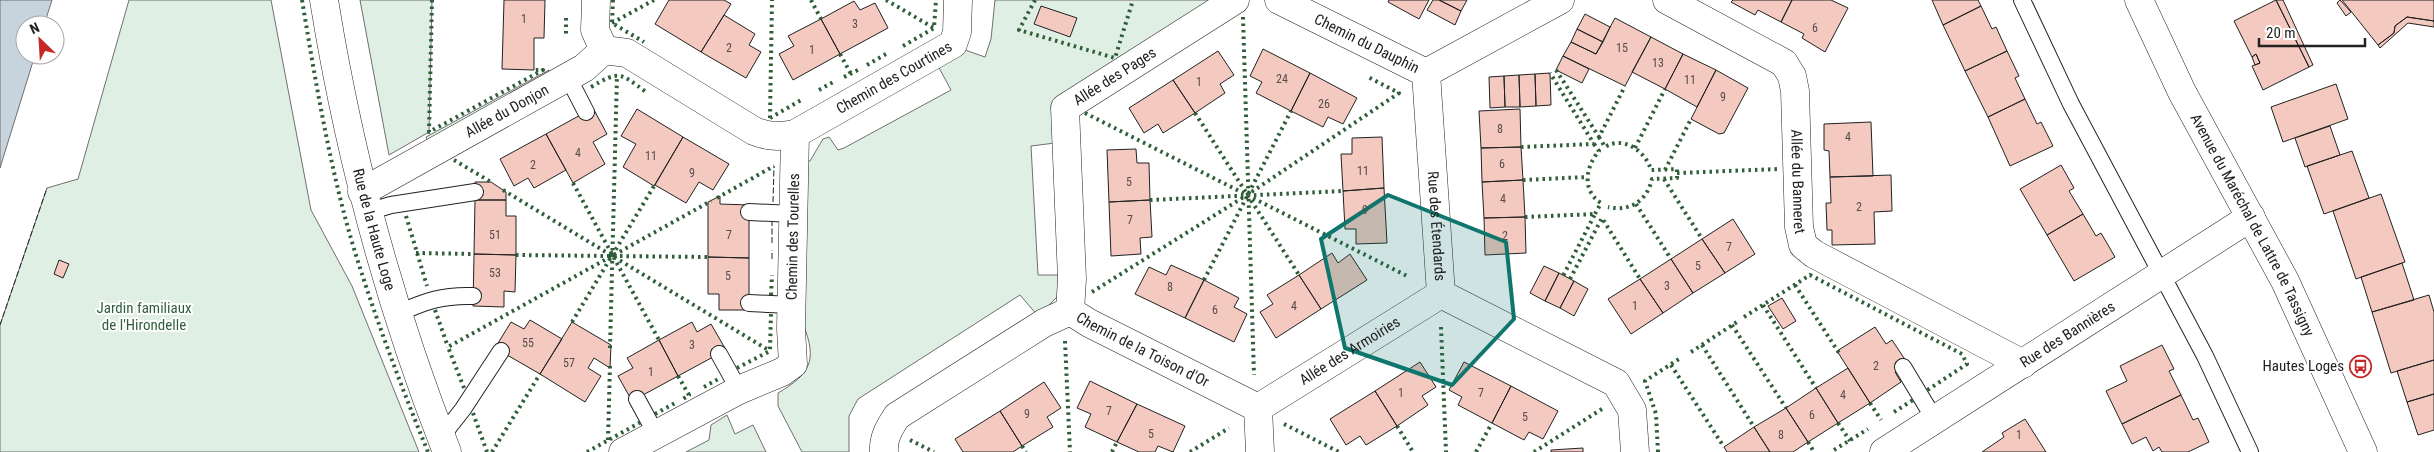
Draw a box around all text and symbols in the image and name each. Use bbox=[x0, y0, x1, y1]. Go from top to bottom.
street label: Chemin du Dauphin bbox=[1311, 10, 1422, 77]
house number: 1 bbox=[521, 12, 527, 26]
north arrow bbox=[15, 15, 65, 65]
scale bar bbox=[2259, 15, 2365, 47]
house number: 3 bbox=[852, 17, 858, 31]
text: N bbox=[27, 19, 42, 37]
house number: 6 bbox=[1812, 21, 1818, 35]
text: 20 m bbox=[2266, 24, 2296, 42]
street label: Chemin des Courtines bbox=[833, 37, 955, 118]
house number: 2 bbox=[726, 41, 732, 55]
house number: 15 bbox=[1616, 41, 1628, 55]
house number: 1 bbox=[809, 43, 815, 57]
street label: Allée des Pages bbox=[1070, 43, 1159, 109]
house number: 13 bbox=[1652, 56, 1664, 70]
house number: 24 bbox=[1276, 72, 1288, 86]
house number: 11 bbox=[1684, 73, 1696, 87]
house number: 1 bbox=[1196, 75, 1202, 89]
street label: Allée du Donjon bbox=[462, 81, 552, 142]
house number: 9 bbox=[1720, 90, 1726, 104]
house number: 26 bbox=[1318, 97, 1330, 111]
street label: Avenue du Maréchal de Lattre de Tassigny bbox=[2186, 110, 2318, 339]
house number: 8 bbox=[1497, 122, 1503, 136]
street label: Allée du Banneret bbox=[1787, 129, 1809, 235]
house number: 4 bbox=[1845, 130, 1851, 144]
house number: 4 bbox=[575, 146, 581, 160]
house number: 11 bbox=[645, 149, 657, 163]
house number: 6 bbox=[1499, 157, 1505, 171]
house number: 2 bbox=[530, 158, 536, 172]
house number: 11 bbox=[1357, 164, 1369, 178]
house number: 9 bbox=[689, 166, 695, 180]
street label: Rue de la Haute Loge bbox=[349, 167, 399, 293]
street label: Rue des Étendards bbox=[1424, 171, 1449, 282]
street label: Chemin des Tourelles bbox=[783, 173, 803, 300]
house number: 5 bbox=[1126, 175, 1132, 189]
house number: 4 bbox=[1500, 192, 1506, 206]
house number: 2 bbox=[1856, 200, 1862, 214]
house number: 9 bbox=[1362, 203, 1368, 217]
house number: 7 bbox=[1127, 213, 1133, 227]
house number: 51 bbox=[489, 228, 501, 242]
house number: 7 bbox=[726, 228, 732, 242]
house number: 2 bbox=[1502, 229, 1508, 243]
house number: 7 bbox=[1726, 240, 1732, 254]
house number: 5 bbox=[1695, 259, 1701, 273]
house number: 53 bbox=[489, 266, 501, 280]
house number: 5 bbox=[725, 269, 731, 283]
house number: 3 bbox=[1664, 279, 1670, 293]
house number: 8 bbox=[1167, 280, 1173, 294]
street label: Rue des Bannières bbox=[2017, 297, 2119, 371]
park label: Jardin familiaux de l'Hirondelle bbox=[96, 299, 192, 334]
house number: 4 bbox=[1291, 299, 1297, 313]
house number: 1 bbox=[1632, 299, 1638, 313]
house number: 6 bbox=[1212, 303, 1218, 317]
street label: Chemin de la Toison d'Or bbox=[1073, 308, 1213, 391]
street label: Allée des Armoiries bbox=[1296, 313, 1403, 389]
house number: 55 bbox=[522, 336, 534, 350]
house number: 3 bbox=[689, 338, 695, 352]
bus stop icon: Hautes Loges bbox=[2348, 354, 2372, 378]
house number: 57 bbox=[563, 356, 575, 370]
place label: Hautes Loges bbox=[2263, 357, 2344, 375]
house number: 2 bbox=[1873, 359, 1879, 373]
house number: 1 bbox=[648, 365, 654, 379]
house number: 1 bbox=[1398, 386, 1404, 400]
house number: 7 bbox=[1478, 386, 1484, 400]
house number: 4 bbox=[1840, 388, 1846, 402]
house number: 7 bbox=[1106, 404, 1112, 418]
house number: 9 bbox=[1024, 407, 1030, 421]
house number: 6 bbox=[1809, 408, 1815, 422]
house number: 5 bbox=[1522, 410, 1528, 424]
house number: 5 bbox=[1148, 427, 1154, 441]
house number: 8 bbox=[1778, 428, 1784, 442]
house number: 1 bbox=[2016, 428, 2022, 442]

